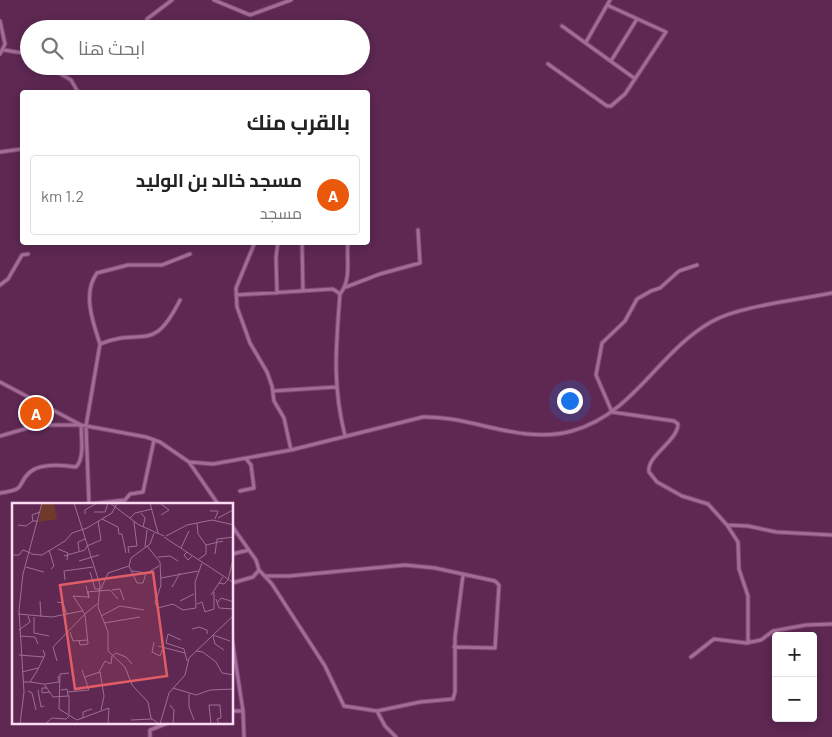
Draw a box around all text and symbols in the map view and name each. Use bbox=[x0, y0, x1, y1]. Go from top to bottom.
search box bbox=[20, 20, 370, 75]
icon: search bbox=[38, 34, 66, 62]
text: ابحث هنا bbox=[78, 36, 145, 59]
text: بالقرب منك bbox=[247, 109, 350, 134]
text: مسجد خالد بن الوليد bbox=[136, 168, 302, 191]
text: 1.2 km bbox=[41, 186, 84, 205]
text: A bbox=[328, 186, 338, 205]
text: مسجد bbox=[260, 203, 302, 222]
your location bbox=[557, 388, 583, 414]
pin: A bbox=[20, 394, 52, 432]
inset map bbox=[12, 503, 234, 724]
map controls bbox=[772, 632, 817, 722]
button: + bbox=[772, 632, 817, 677]
button: − bbox=[772, 677, 817, 722]

